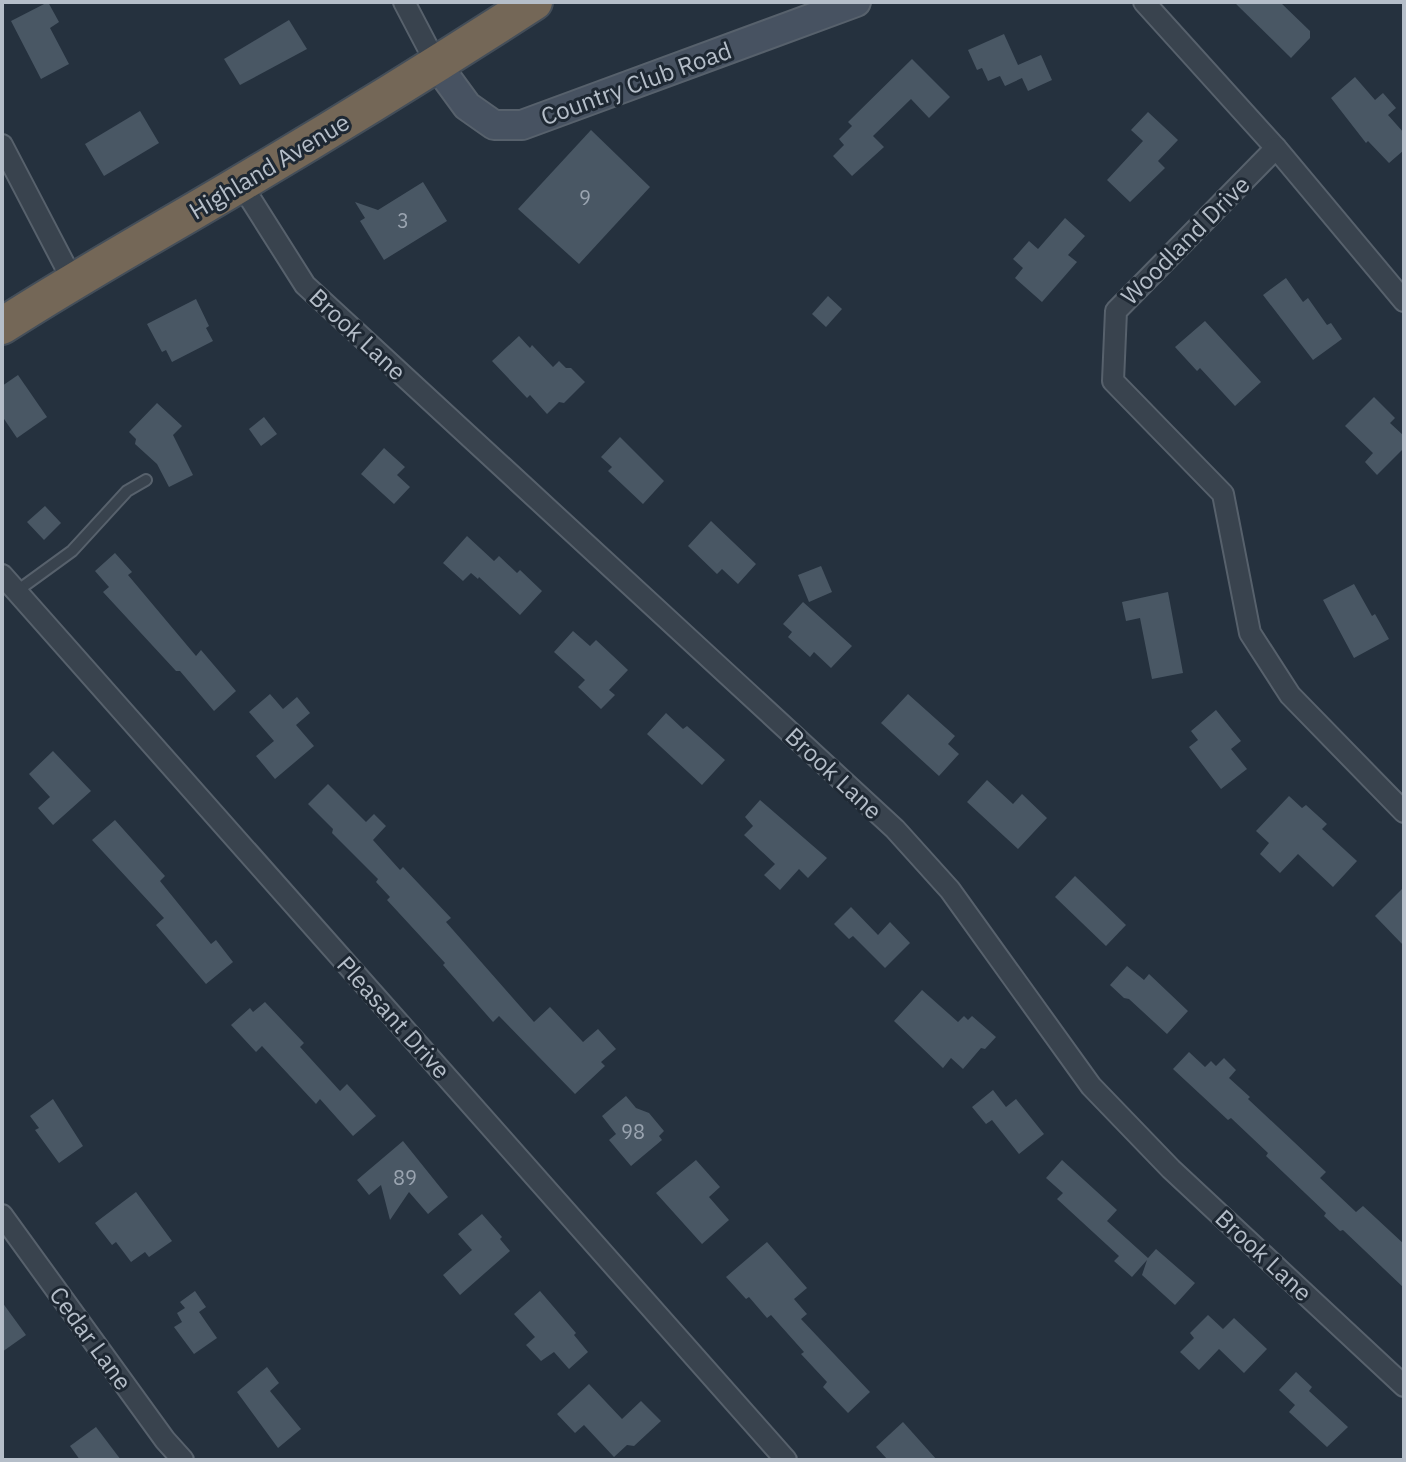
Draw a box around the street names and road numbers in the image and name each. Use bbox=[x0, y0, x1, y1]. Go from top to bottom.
street label: Country Club Road bbox=[536, 34, 736, 132]
street label: Highland Avenue bbox=[183, 105, 355, 227]
street label: Woodland Drive bbox=[1114, 169, 1256, 311]
street label: Brook Lane bbox=[303, 281, 413, 387]
street label: Brook Lane bbox=[779, 720, 889, 826]
street label: Pleasant Drive bbox=[330, 949, 458, 1085]
street label: Brook Lane bbox=[1209, 1202, 1319, 1308]
street label: Cedar Lane bbox=[43, 1280, 139, 1396]

